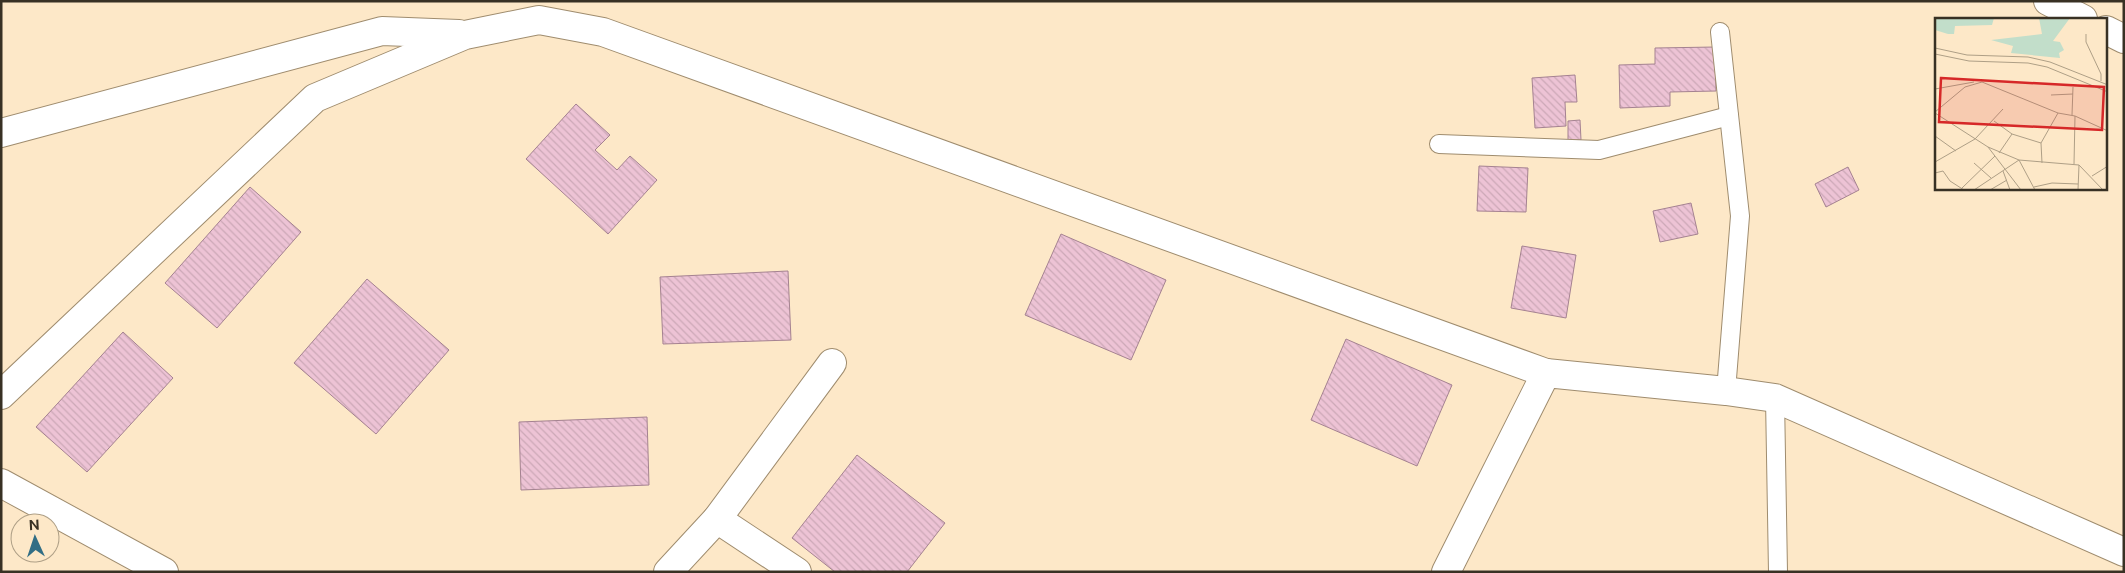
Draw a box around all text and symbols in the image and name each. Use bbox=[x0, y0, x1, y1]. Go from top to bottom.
inset map bbox=[1935, 18, 2108, 190]
north arrow bbox=[10, 513, 60, 563]
text: N bbox=[28, 517, 40, 533]

